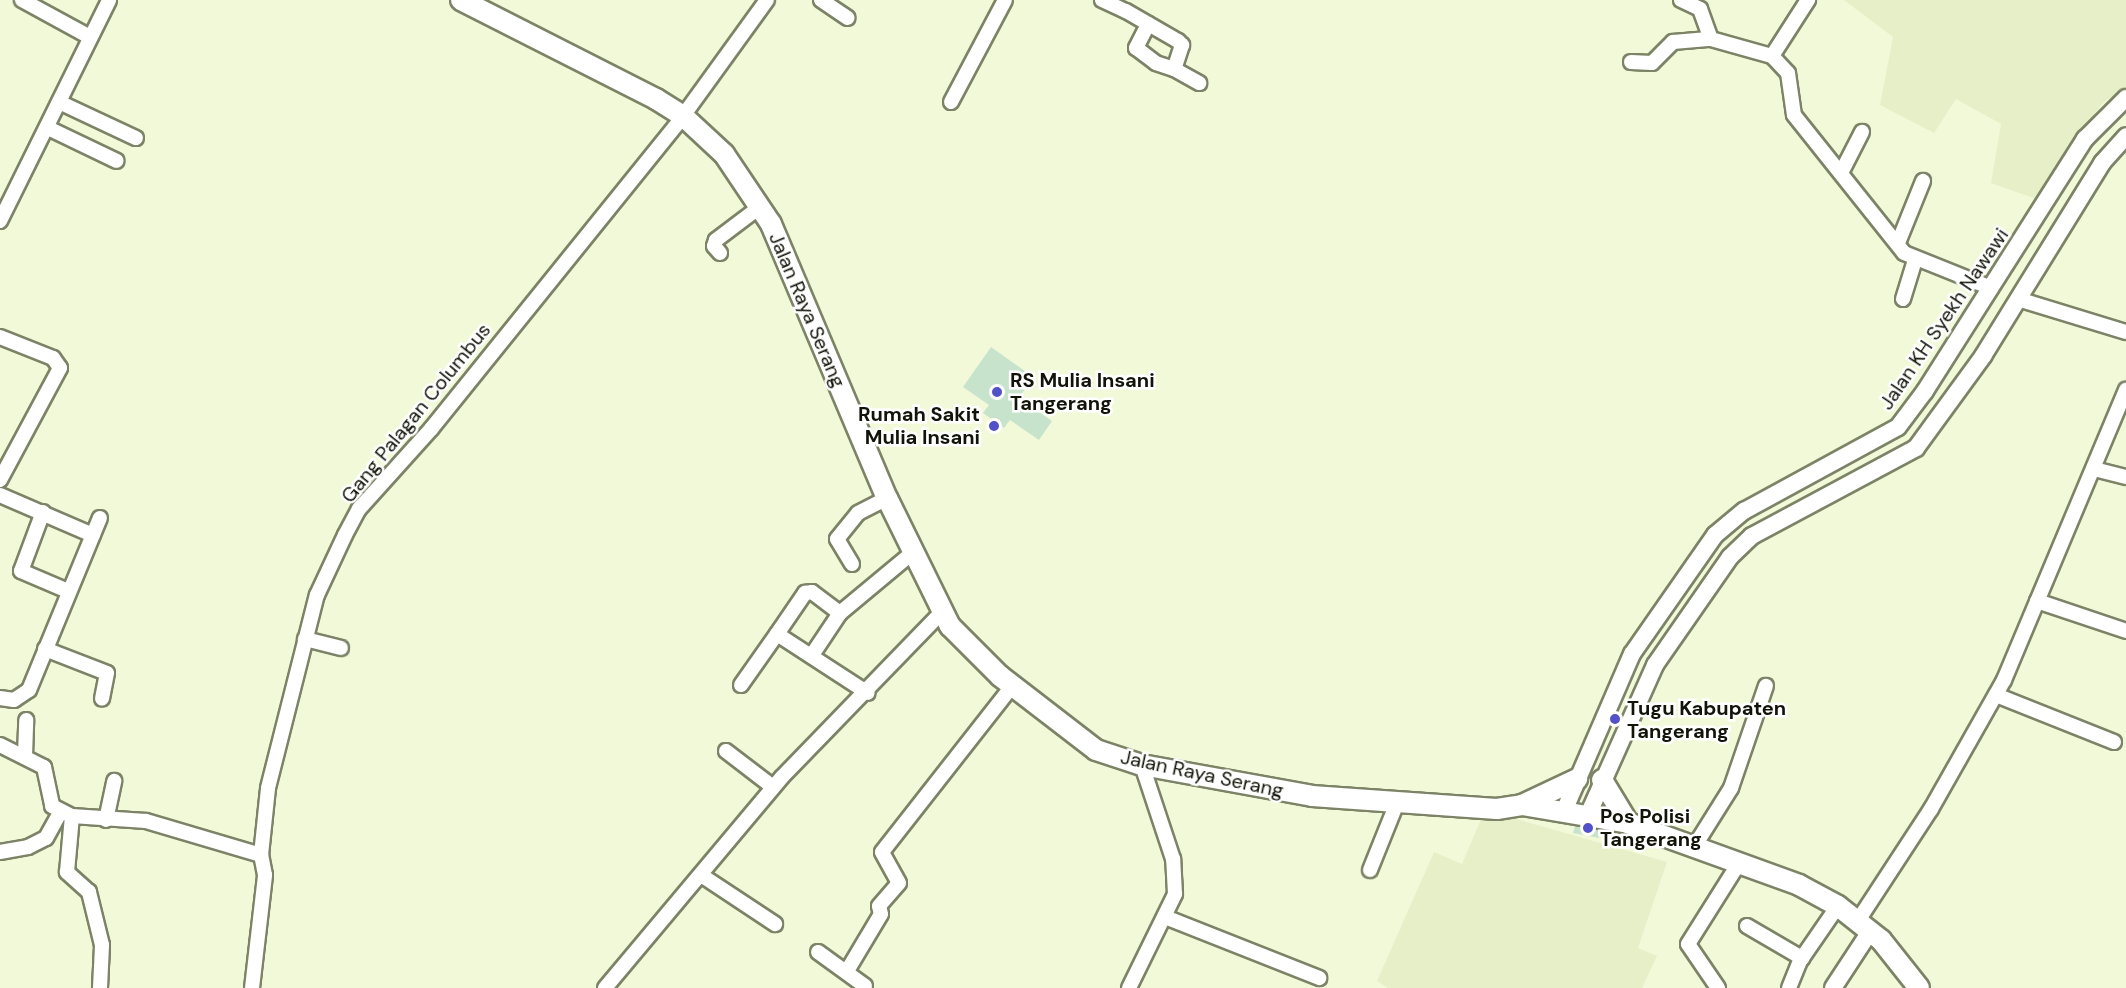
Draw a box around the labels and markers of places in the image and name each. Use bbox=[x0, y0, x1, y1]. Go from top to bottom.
place label: RS Mulia Insani Tangerang bbox=[1010, 368, 1155, 415]
marker: RS Mulia Insani Tangerang bbox=[988, 383, 1006, 401]
place label: Rumah Sakit Mulia Insani bbox=[858, 402, 980, 449]
marker: Rumah Sakit Mulia Insani bbox=[985, 417, 1003, 435]
place label: Tugu Kabupaten Tangerang bbox=[1627, 696, 1786, 743]
marker: Tugu Kabupaten Tangerang bbox=[1608, 712, 1622, 726]
place label: Pos Polisi Tangerang bbox=[1600, 804, 1702, 851]
marker: Pos Polisi Tangerang bbox=[1581, 821, 1595, 835]

